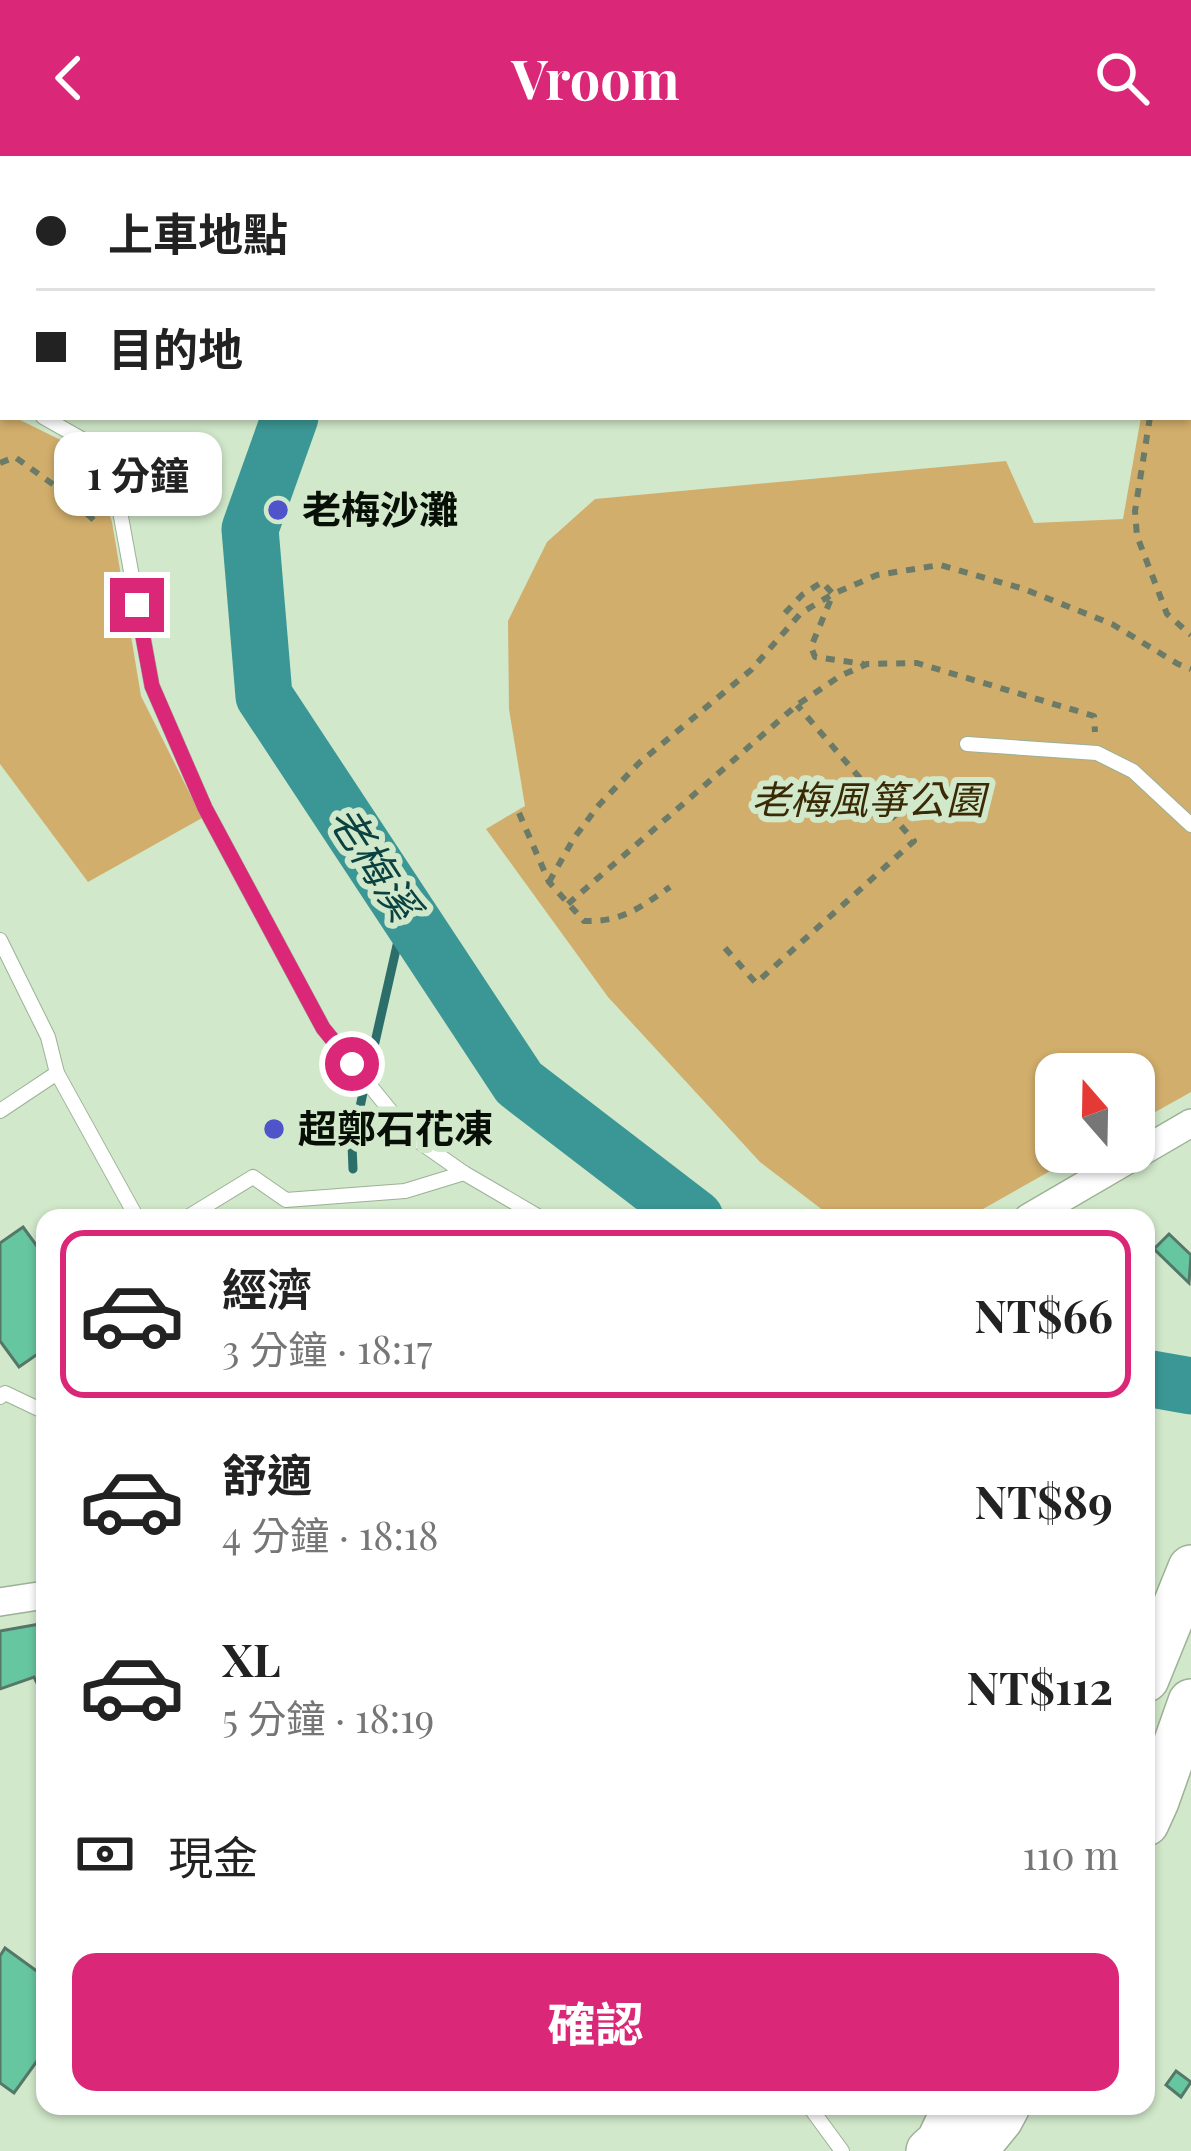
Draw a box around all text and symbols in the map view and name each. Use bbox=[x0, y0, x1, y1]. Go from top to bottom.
text: Vroom bbox=[511, 42, 680, 114]
icon: back bbox=[36, 45, 102, 111]
icon: search bbox=[1089, 45, 1155, 111]
text: 上車地點 bbox=[108, 202, 288, 262]
text: 目的地 bbox=[108, 317, 243, 377]
callout: 1 分鐘 bbox=[53, 431, 221, 515]
text: 1 分鐘 bbox=[87, 448, 189, 500]
place label: 老梅沙灘 bbox=[302, 482, 458, 534]
marker: 老梅沙灘 bbox=[265, 497, 291, 523]
route end bbox=[110, 578, 164, 632]
park label: 老梅風箏公園 bbox=[751, 772, 990, 824]
water label: 老梅溪 bbox=[318, 794, 436, 934]
route start bbox=[325, 1037, 379, 1091]
north arrow bbox=[1035, 1053, 1155, 1173]
map controls bbox=[1035, 1053, 1155, 1173]
place label: 超鄭石花凍 bbox=[298, 1101, 493, 1153]
marker: 超鄭石花凍 bbox=[261, 1116, 287, 1142]
text: 經濟 bbox=[222, 1257, 312, 1317]
icon: car bbox=[78, 1260, 186, 1368]
text: NT$66 bbox=[974, 1284, 1113, 1344]
text: 3 分鐘 · 18:17 bbox=[222, 1322, 432, 1374]
text: 舒適 bbox=[222, 1443, 312, 1503]
icon: car bbox=[78, 1446, 186, 1554]
text: NT$89 bbox=[974, 1470, 1113, 1530]
text: 4 分鐘 · 18:18 bbox=[222, 1508, 439, 1560]
text: XL bbox=[222, 1628, 281, 1688]
icon: car bbox=[78, 1632, 186, 1740]
text: NT$112 bbox=[967, 1656, 1113, 1716]
text: 5 分鐘 · 18:19 bbox=[222, 1691, 434, 1743]
icon: cash bbox=[72, 1821, 138, 1887]
text: 現金 bbox=[168, 1825, 258, 1885]
text: 110 m bbox=[1022, 1828, 1119, 1880]
button: 確認 bbox=[72, 1953, 1119, 2091]

